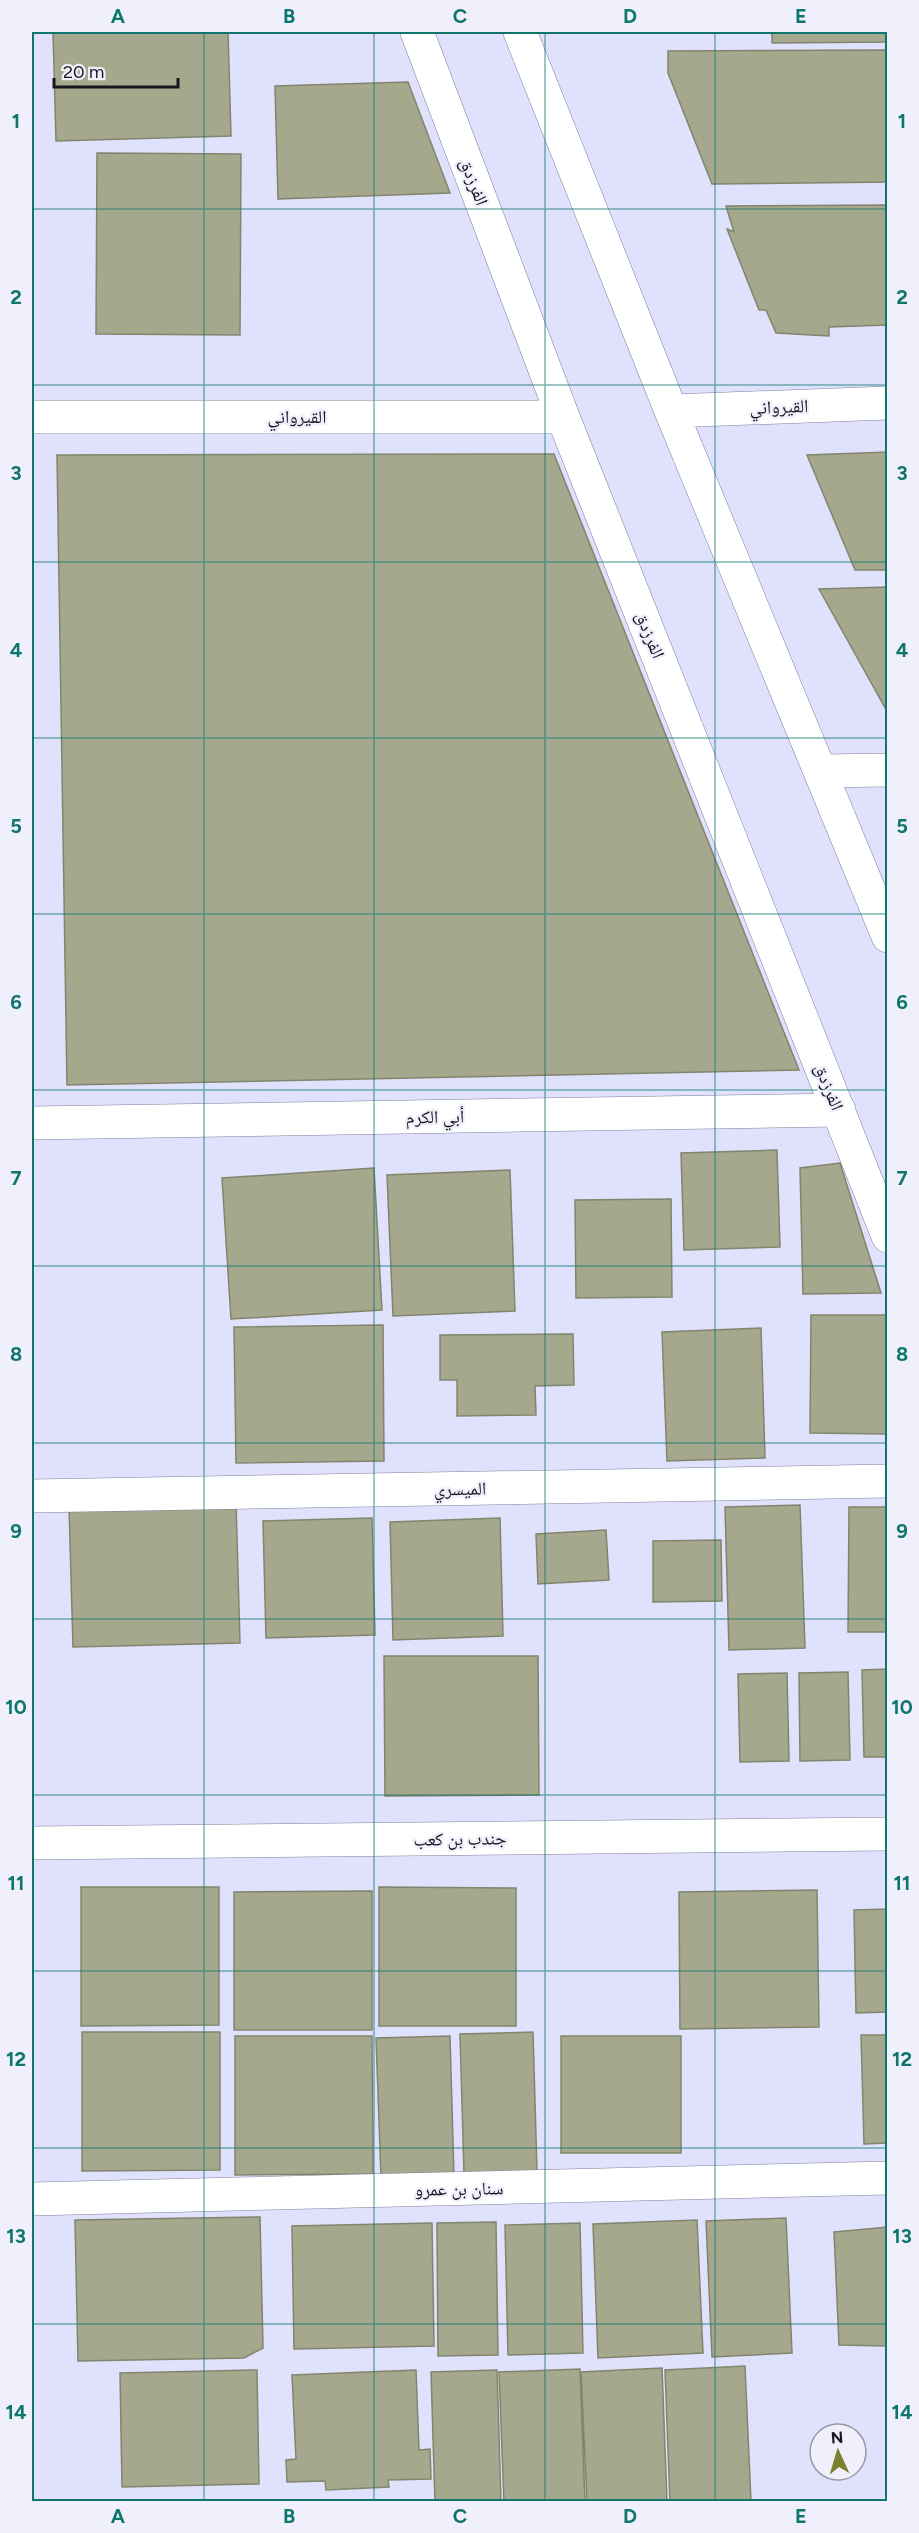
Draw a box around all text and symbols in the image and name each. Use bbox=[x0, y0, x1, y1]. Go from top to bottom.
text: A bbox=[111, 4, 126, 28]
text: B bbox=[283, 4, 295, 28]
text: C bbox=[453, 4, 467, 28]
text: D bbox=[623, 4, 637, 28]
text: E bbox=[795, 4, 807, 28]
scale bar bbox=[54, 51, 178, 89]
text: 20 m bbox=[63, 61, 104, 83]
text: 1 bbox=[12, 109, 20, 133]
text: 1 bbox=[898, 109, 906, 133]
street label: الفرزدق bbox=[455, 155, 493, 209]
text: 2 bbox=[10, 285, 22, 309]
text: 2 bbox=[896, 285, 908, 309]
street label: القيرواني bbox=[749, 395, 809, 423]
street label: القيرواني bbox=[268, 406, 326, 432]
text: 3 bbox=[10, 461, 22, 485]
text: 3 bbox=[896, 461, 908, 485]
street label: الفرزدق bbox=[631, 608, 669, 662]
text: 4 bbox=[10, 638, 23, 662]
text: 4 bbox=[896, 638, 909, 662]
text: 5 bbox=[10, 814, 22, 838]
text: 5 bbox=[896, 814, 908, 838]
text: 6 bbox=[10, 990, 22, 1014]
text: 6 bbox=[896, 990, 908, 1014]
street label: الفرزدق bbox=[810, 1060, 848, 1114]
street label: أبي الكرم bbox=[406, 1105, 464, 1132]
text: 7 bbox=[10, 1166, 22, 1190]
text: 7 bbox=[896, 1166, 908, 1190]
text: 8 bbox=[10, 1342, 22, 1366]
text: 8 bbox=[896, 1342, 908, 1366]
street label: الميسري bbox=[434, 1478, 486, 1504]
text: 9 bbox=[10, 1519, 22, 1543]
text: 9 bbox=[896, 1519, 908, 1543]
text: 10 bbox=[5, 1695, 27, 1719]
text: 10 bbox=[891, 1695, 913, 1719]
street label: جندب بن كعب bbox=[413, 1827, 507, 1851]
text: 11 bbox=[8, 1871, 24, 1895]
text: 11 bbox=[894, 1871, 910, 1895]
text: 12 bbox=[6, 2047, 26, 2071]
text: 12 bbox=[892, 2047, 912, 2071]
street label: سنان بن عمرو bbox=[414, 2177, 504, 2201]
text: 13 bbox=[6, 2224, 26, 2248]
text: 13 bbox=[892, 2224, 912, 2248]
text: 14 bbox=[5, 2400, 27, 2424]
text: 14 bbox=[891, 2400, 913, 2424]
north arrow bbox=[808, 2422, 868, 2482]
text: N bbox=[830, 2428, 844, 2447]
text: A bbox=[111, 2504, 126, 2528]
text: B bbox=[283, 2504, 295, 2528]
text: C bbox=[453, 2504, 467, 2528]
text: D bbox=[623, 2504, 637, 2528]
text: E bbox=[795, 2504, 807, 2528]

